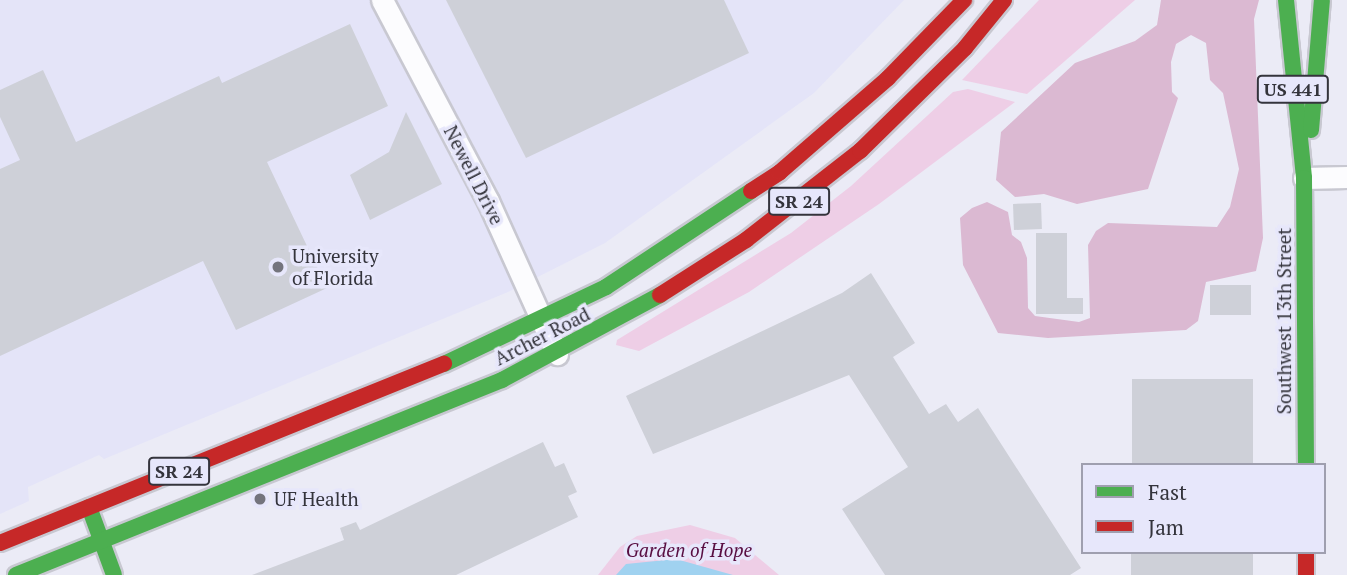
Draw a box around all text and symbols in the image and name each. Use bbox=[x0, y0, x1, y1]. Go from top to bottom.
road number: US 441 bbox=[1256, 74, 1330, 104]
street label: Newell Drive bbox=[439, 122, 509, 228]
road number: SR 24 bbox=[768, 186, 830, 216]
street label: Southwest 13th Street bbox=[1273, 228, 1295, 414]
place label: University of Florida bbox=[292, 245, 378, 289]
marker: University of Florida bbox=[270, 259, 286, 275]
street label: Archer Road bbox=[490, 302, 594, 370]
road number: SR 24 bbox=[148, 457, 210, 486]
legend bbox=[1081, 463, 1326, 554]
text: Fast bbox=[1148, 478, 1187, 506]
place label: UF Health bbox=[274, 488, 359, 510]
marker: UF Health bbox=[252, 491, 268, 507]
text: Jam bbox=[1148, 513, 1184, 541]
park label: Garden of Hope bbox=[626, 539, 752, 561]

